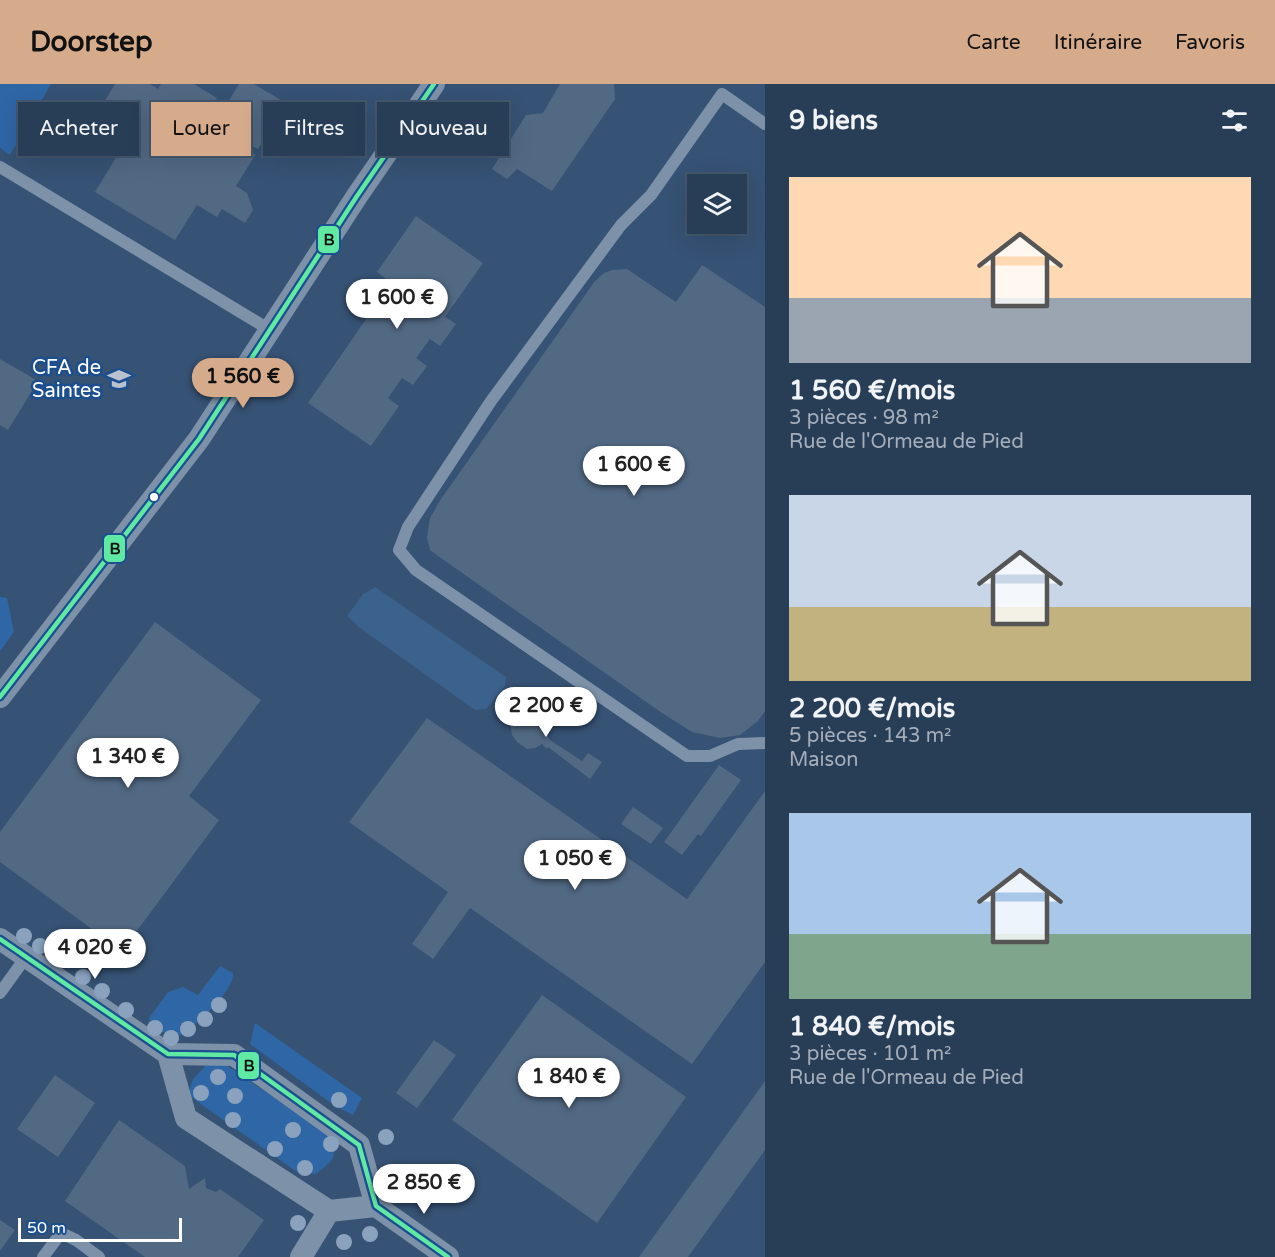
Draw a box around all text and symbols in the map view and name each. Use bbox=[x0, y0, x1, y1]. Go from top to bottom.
text: Doorstep bbox=[30, 25, 153, 59]
text: Carte bbox=[967, 30, 1021, 55]
text: Itinéraire bbox=[1054, 30, 1142, 55]
text: Favoris bbox=[1175, 30, 1245, 55]
chip: Acheter bbox=[18, 102, 139, 156]
chip: Louer bbox=[151, 102, 251, 156]
chip: Filtres bbox=[263, 102, 365, 156]
chip: Nouveau bbox=[377, 102, 509, 156]
icon: filters bbox=[1218, 104, 1251, 137]
text: 9 biens bbox=[789, 105, 878, 136]
map controls bbox=[687, 174, 747, 234]
button: layers bbox=[687, 174, 747, 234]
icon: home bbox=[966, 216, 1074, 324]
line badge: B bbox=[317, 225, 340, 254]
text: B bbox=[323, 230, 335, 250]
pin: 1 600 € bbox=[342, 279, 452, 330]
text: 1 600 € bbox=[360, 286, 434, 310]
place label: CFA de Saintes bbox=[32, 356, 101, 403]
pin: 1 560 € bbox=[188, 358, 298, 409]
text: 1 560 € bbox=[206, 365, 280, 389]
school or university icon: CFA de Saintes bbox=[106, 366, 132, 392]
text: 1 560 €/mois bbox=[789, 375, 955, 406]
text: 3 pièces · 98 m² bbox=[789, 406, 939, 430]
text: Rue de l'Ormeau de Pied bbox=[789, 430, 1024, 454]
pin: 1 600 € bbox=[579, 446, 689, 497]
text: 1 600 € bbox=[597, 453, 671, 477]
unlabelled marker bbox=[148, 491, 160, 503]
line badge: B bbox=[103, 534, 126, 563]
icon: home bbox=[966, 534, 1074, 642]
text: B bbox=[109, 539, 121, 559]
pin: 2 200 € bbox=[491, 687, 601, 738]
text: 2 200 €/mois bbox=[789, 693, 955, 724]
text: 2 200 € bbox=[509, 694, 583, 718]
text: 5 pièces · 143 m² bbox=[789, 724, 951, 748]
pin: 1 340 € bbox=[73, 738, 183, 789]
text: 1 340 € bbox=[91, 745, 165, 769]
text: Maison bbox=[789, 748, 858, 772]
pin: 1 050 € bbox=[520, 840, 630, 891]
text: 1 050 € bbox=[538, 847, 612, 871]
icon: home bbox=[966, 852, 1074, 960]
pin: 4 020 € bbox=[40, 929, 150, 980]
text: 4 020 € bbox=[58, 936, 132, 960]
text: 1 840 €/mois bbox=[789, 1011, 955, 1042]
text: 3 pièces · 101 m² bbox=[789, 1042, 951, 1066]
line badge: B bbox=[237, 1051, 260, 1080]
text: B bbox=[243, 1056, 255, 1076]
pin: 1 840 € bbox=[514, 1058, 624, 1109]
text: 1 840 € bbox=[532, 1065, 606, 1089]
text: Rue de l'Ormeau de Pied bbox=[789, 1066, 1024, 1090]
pin: 2 850 € bbox=[369, 1164, 479, 1215]
text: 2 850 € bbox=[387, 1171, 461, 1195]
scale bar bbox=[18, 1215, 182, 1242]
text: 50 m bbox=[27, 1218, 66, 1238]

